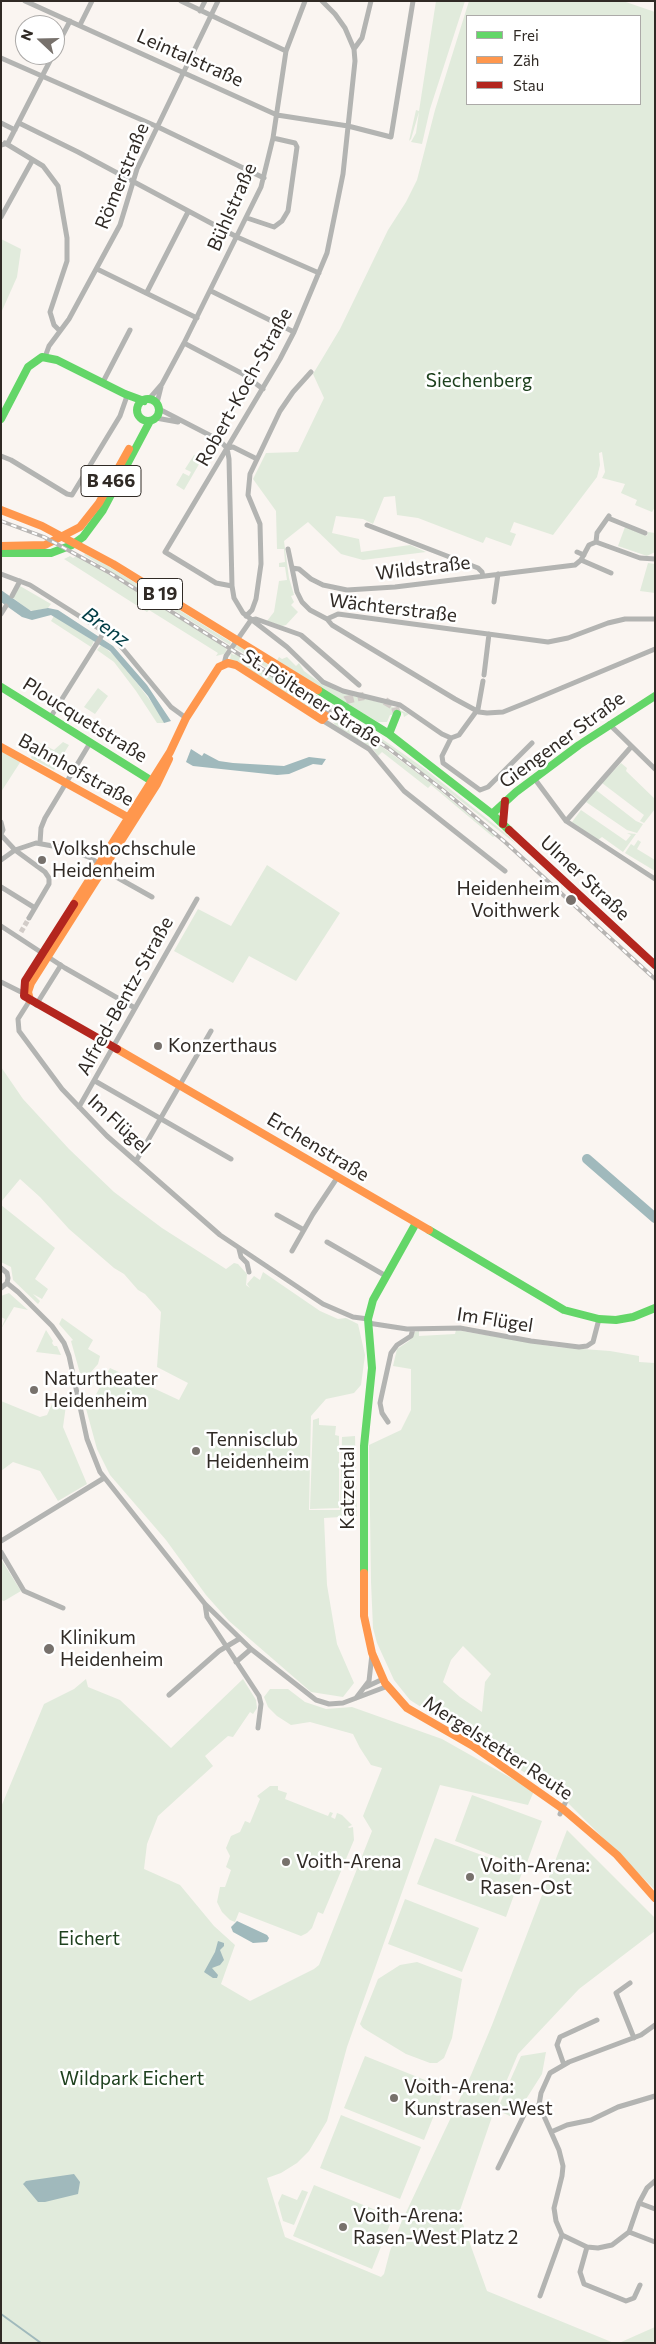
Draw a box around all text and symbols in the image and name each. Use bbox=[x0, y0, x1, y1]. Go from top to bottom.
north arrow bbox=[15, 15, 65, 65]
legend bbox=[466, 15, 641, 105]
street label: Leintalstraße bbox=[133, 24, 247, 92]
text: Frei bbox=[513, 26, 539, 44]
text: N bbox=[17, 27, 36, 43]
text: Zäh bbox=[513, 51, 539, 69]
text: Stau bbox=[513, 76, 544, 94]
street label: Römerstraße bbox=[90, 120, 154, 232]
street label: Bühlstraße bbox=[203, 159, 261, 255]
street label: Robert-Koch-Straße bbox=[191, 304, 297, 470]
park label: Siechenberg bbox=[426, 370, 532, 392]
road number: B 466 bbox=[81, 466, 141, 496]
street label: Wildstraße bbox=[374, 551, 472, 585]
road number: B 19 bbox=[138, 578, 182, 610]
street label: Wächterstraße bbox=[328, 589, 458, 627]
water label: Brenz bbox=[78, 602, 134, 652]
street label: St. Pöltener Straße bbox=[238, 644, 386, 752]
street label: Ploucquetstraße bbox=[18, 673, 152, 767]
street label: Giengener Straße bbox=[495, 687, 629, 793]
street label: Bahnhofstraße bbox=[14, 729, 138, 811]
street label: Ulmer Straße bbox=[535, 831, 635, 925]
place label: Volkshochschule Heidenheim bbox=[52, 838, 196, 882]
marker: Volkshochschule Heidenheim bbox=[36, 854, 48, 866]
place label: Heidenheim Voithwerk bbox=[457, 878, 560, 922]
marker: Heidenheim Voithwerk bbox=[564, 893, 578, 907]
street label: Alfred-Bentz-Straße bbox=[72, 913, 178, 1079]
place label: Konzerthaus bbox=[168, 1035, 277, 1057]
marker: Konzerthaus bbox=[152, 1040, 164, 1052]
street label: Im Flügel bbox=[83, 1089, 155, 1159]
street label: Erchenstraße bbox=[263, 1108, 373, 1186]
street label: Im Flügel bbox=[455, 1303, 535, 1337]
place label: Naturtheater Heidenheim bbox=[44, 1368, 158, 1412]
marker: Naturtheater Heidenheim bbox=[28, 1384, 40, 1396]
place label: Tennisclub Heidenheim bbox=[206, 1429, 309, 1473]
marker: Tennisclub Heidenheim bbox=[190, 1445, 202, 1457]
street label: Katzental bbox=[337, 1446, 359, 1530]
place label: Klinikum Heidenheim bbox=[60, 1627, 163, 1671]
marker: Klinikum Heidenheim bbox=[42, 1642, 56, 1656]
street label: Mergelstetter Reute bbox=[419, 1691, 577, 1805]
place label: Voith-Arena bbox=[296, 1851, 401, 1873]
place label: Voith-Arena: Rasen-Ost bbox=[480, 1855, 590, 1899]
marker: Voith-Arena bbox=[280, 1856, 292, 1868]
marker: Voith-Arena: Rasen-Ost bbox=[464, 1871, 476, 1883]
park label: Eichert bbox=[58, 1928, 120, 1950]
park label: Wildpark Eichert bbox=[60, 2068, 204, 2090]
place label: Voith-Arena: Kunstrasen-West bbox=[404, 2076, 553, 2120]
marker: Voith-Arena: Kunstrasen-West bbox=[388, 2092, 400, 2104]
place label: Voith-Arena: Rasen-West Platz 2 bbox=[353, 2205, 518, 2249]
marker: Voith-Arena: Rasen-West Platz 2 bbox=[337, 2221, 349, 2233]

